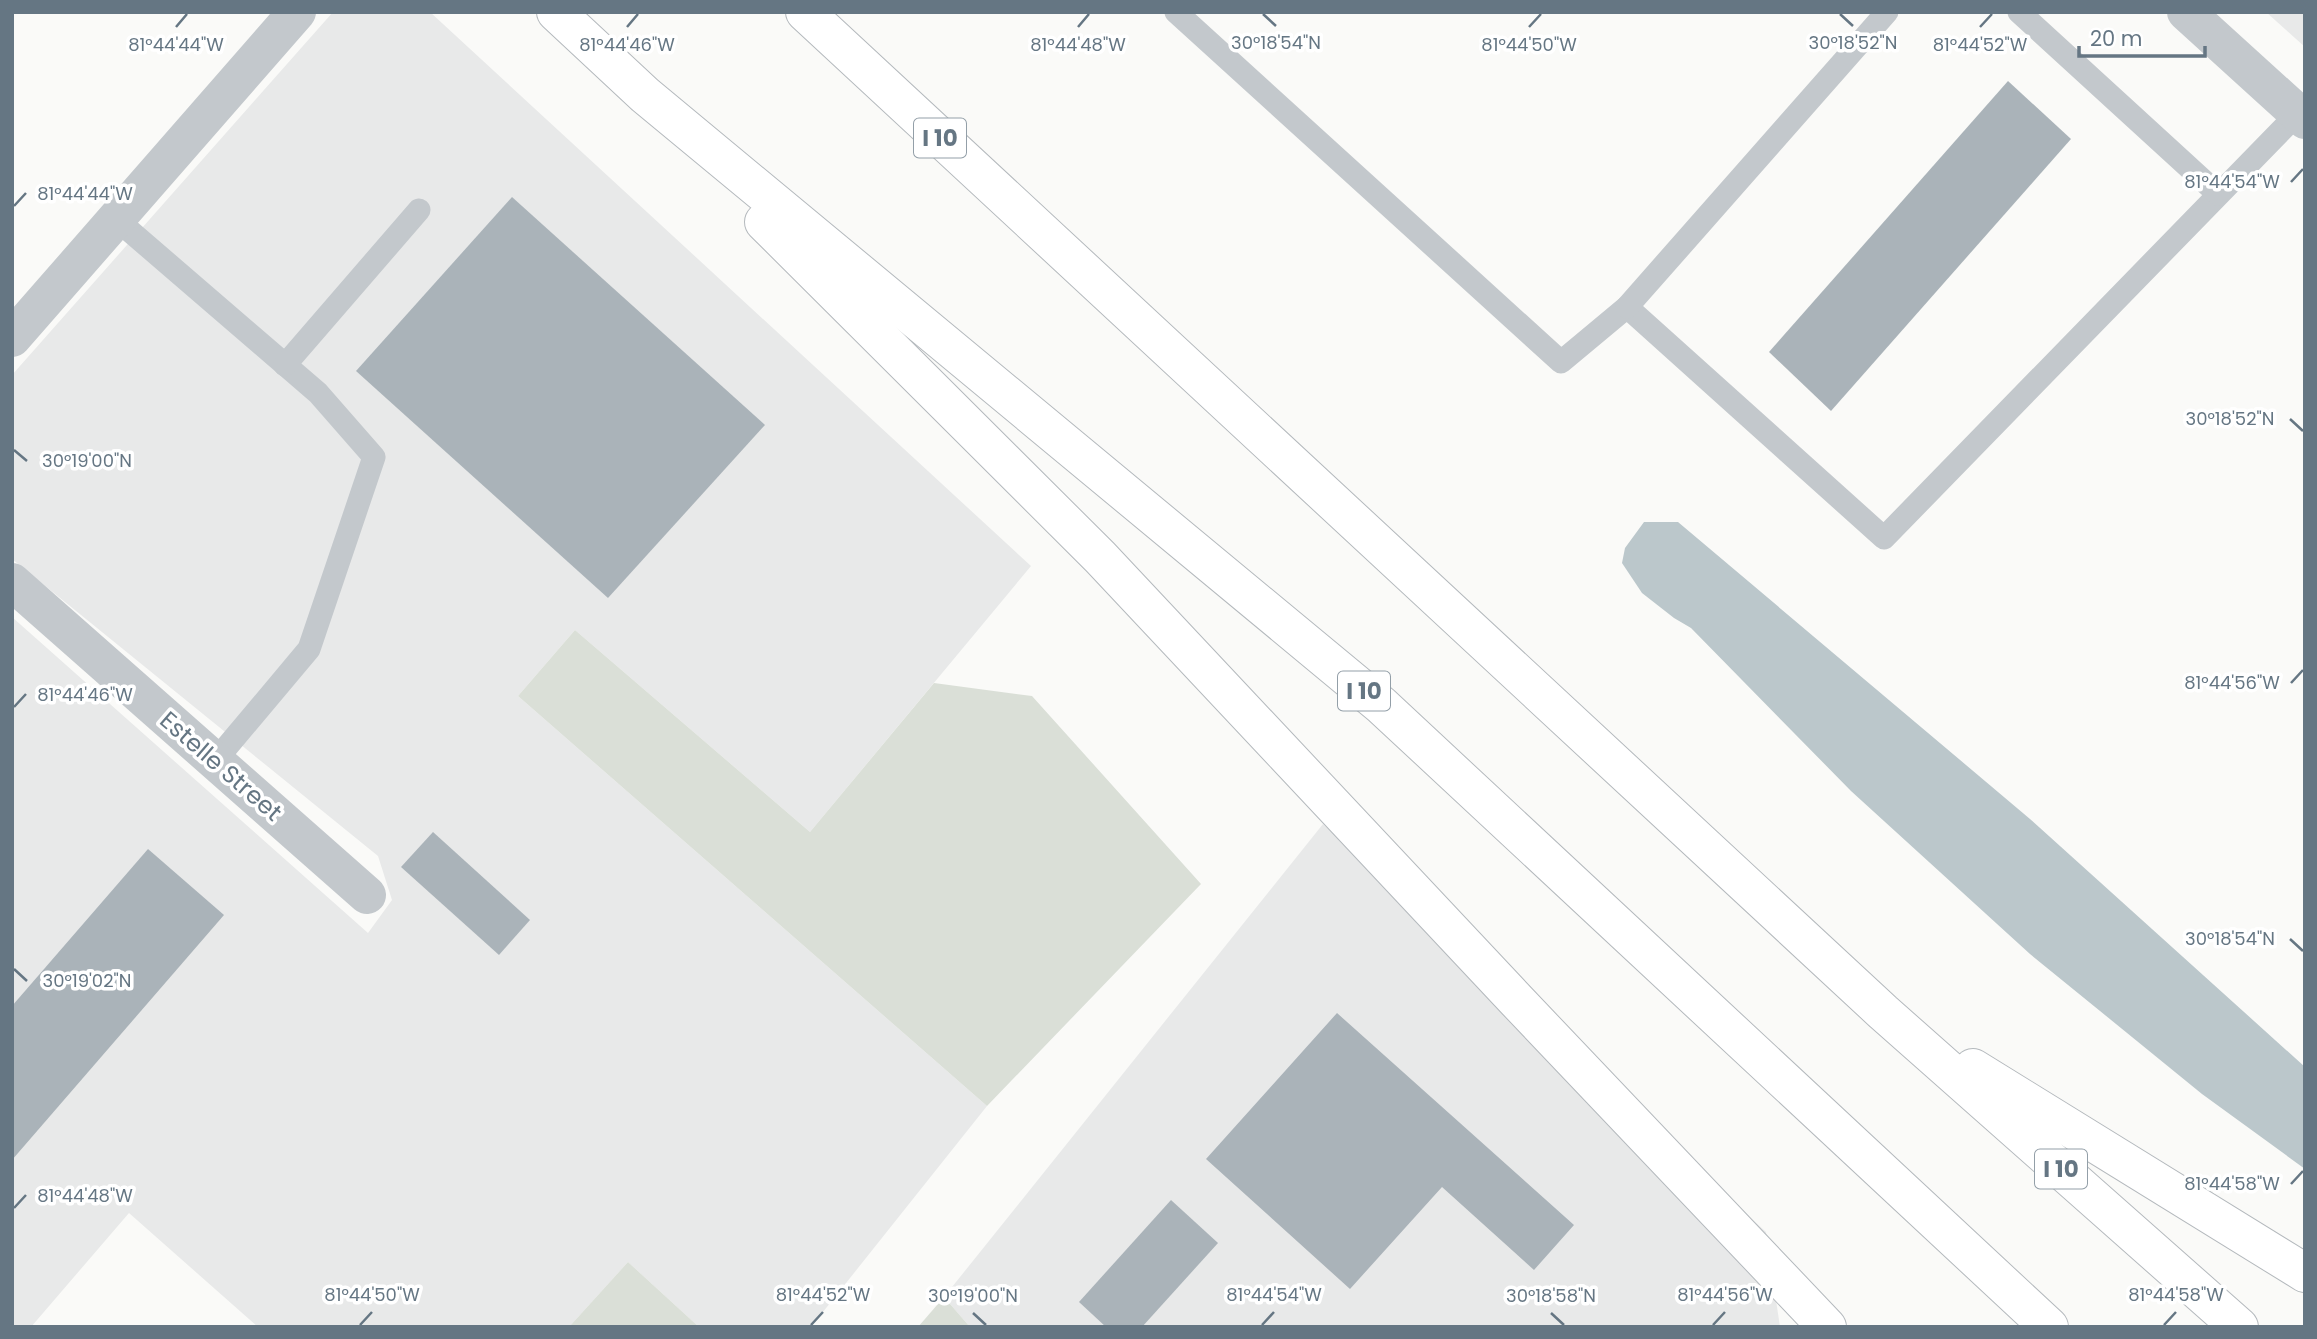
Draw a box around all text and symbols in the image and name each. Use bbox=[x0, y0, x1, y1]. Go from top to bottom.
scale bar bbox=[2079, 14, 2205, 58]
text: 20 m bbox=[2090, 24, 2143, 53]
text: 30°18'54"N bbox=[1231, 30, 1321, 55]
text: 30°18'52"N bbox=[1809, 30, 1897, 55]
text: 81°44'44"W bbox=[128, 32, 224, 57]
text: 81°44'46"W bbox=[579, 32, 675, 57]
text: 81°44'48"W bbox=[1030, 32, 1126, 57]
text: 81°44'50"W bbox=[1481, 32, 1577, 57]
text: 81°44'52"W bbox=[1933, 32, 2028, 57]
road number: I 10 bbox=[914, 119, 966, 158]
text: 81°44'54"W bbox=[2184, 169, 2280, 194]
text: 81°44'44"W bbox=[37, 181, 133, 206]
text: 30°18'52"N bbox=[2186, 406, 2274, 431]
text: 30°19'00"N bbox=[42, 448, 132, 473]
text: 81°44'56"W bbox=[2184, 670, 2280, 695]
road number: I 10 bbox=[1338, 671, 1390, 710]
text: 81°44'46"W bbox=[37, 682, 133, 707]
street label: Estelle Street bbox=[153, 704, 289, 828]
text: 30°18'54"N bbox=[2185, 926, 2275, 951]
text: 30°19'02"N bbox=[43, 968, 131, 993]
road number: I 10 bbox=[2035, 1150, 2087, 1188]
text: 81°44'58"W bbox=[2184, 1171, 2280, 1196]
text: 81°44'48"W bbox=[37, 1183, 133, 1208]
text: 81°44'50"W bbox=[324, 1282, 420, 1307]
text: 81°44'52"W bbox=[776, 1282, 871, 1307]
text: 81°44'54"W bbox=[1226, 1282, 1322, 1307]
text: 81°44'56"W bbox=[1677, 1282, 1773, 1307]
text: 81°44'58"W bbox=[2128, 1282, 2224, 1307]
text: 30°19'00"N bbox=[928, 1283, 1018, 1308]
text: 30°18'58"N bbox=[1506, 1283, 1596, 1308]

